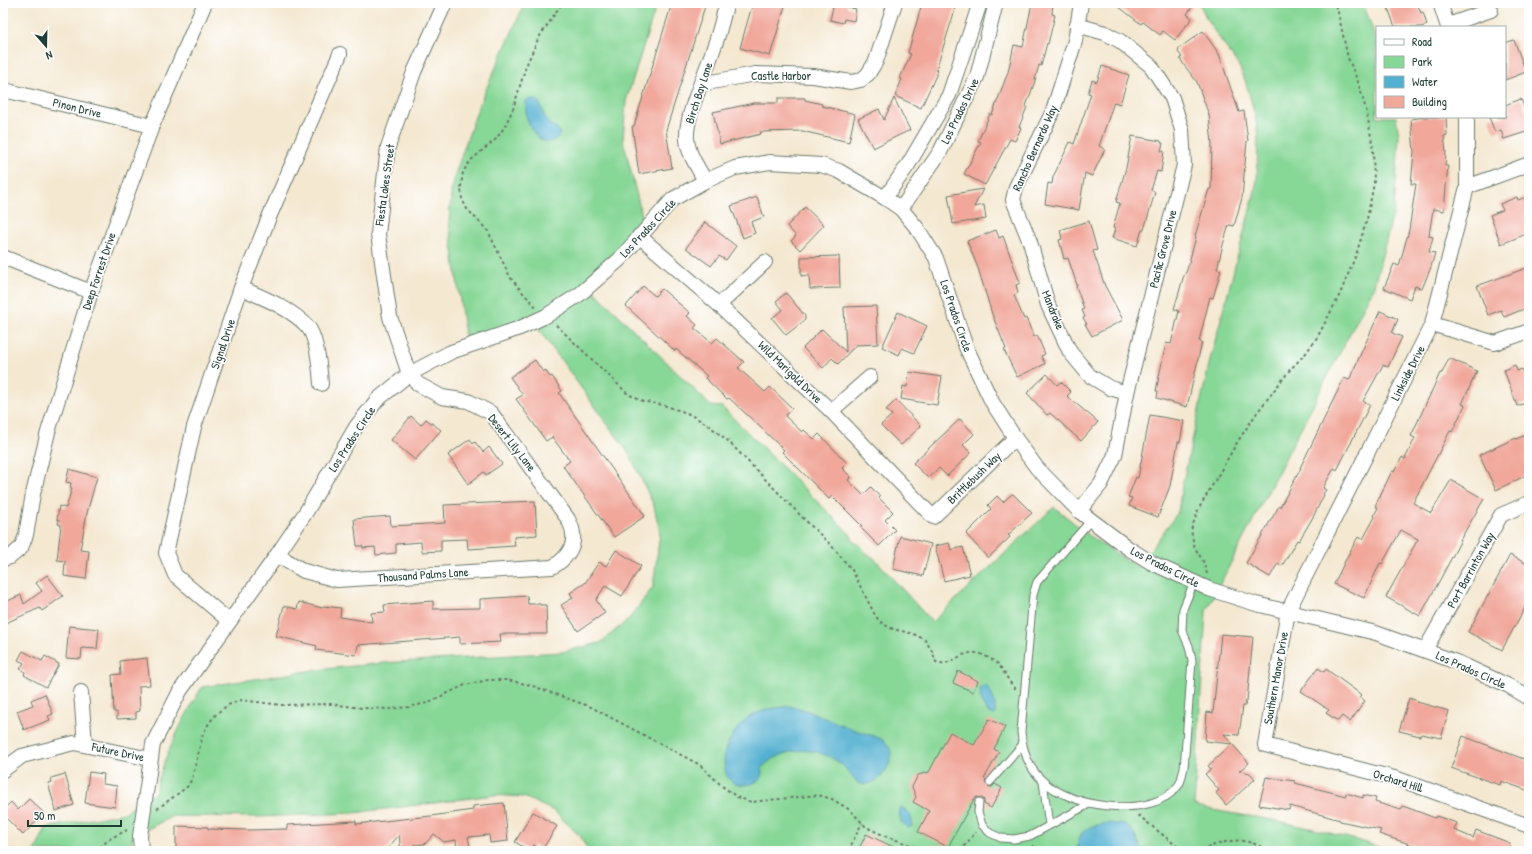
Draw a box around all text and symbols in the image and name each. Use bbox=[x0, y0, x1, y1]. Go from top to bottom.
north arrow bbox=[26, 26, 66, 66]
legend bbox=[1376, 26, 1506, 118]
text: Road bbox=[1412, 33, 1432, 50]
text: N bbox=[44, 48, 55, 63]
text: Park bbox=[1412, 53, 1432, 70]
street label: Birch Bay Lane bbox=[681, 60, 717, 126]
street label: Castle Harbor bbox=[751, 67, 811, 84]
text: Water bbox=[1412, 73, 1438, 90]
street label: Los Prados Drive bbox=[936, 75, 983, 147]
street label: Pinon Drive bbox=[51, 93, 103, 122]
text: Building bbox=[1412, 93, 1447, 110]
street label: Rancho Bernardo Way bbox=[1008, 102, 1061, 194]
street label: Fiesta Lakes Street bbox=[370, 142, 399, 228]
street label: Los Prados Circle bbox=[616, 194, 680, 261]
street label: Pacific Grove Drive bbox=[1145, 208, 1181, 290]
street label: Deep Forrest Drive bbox=[77, 230, 120, 312]
street label: Los Prados Circle bbox=[936, 278, 977, 354]
street label: Mandrake bbox=[1038, 288, 1069, 332]
street label: Signal Drive bbox=[206, 316, 239, 371]
street label: Wild Marigold Drive bbox=[754, 337, 826, 407]
street label: Linkside Drive bbox=[1386, 342, 1429, 403]
street label: Los Prados Circle bbox=[324, 402, 379, 475]
street label: Desert Lily Lane bbox=[484, 410, 540, 475]
street label: Brittlebush Way bbox=[943, 448, 1004, 508]
street label: Port Barrinton Way bbox=[1443, 529, 1498, 611]
street label: Los Prados Circle bbox=[1128, 542, 1203, 591]
street label: Thousand Palms Lane bbox=[377, 563, 469, 586]
street label: Southern Manor Drive bbox=[1259, 630, 1292, 726]
street label: Los Prados Circle bbox=[1433, 646, 1509, 693]
street label: Future Drive bbox=[89, 737, 146, 765]
street label: Orchard Hill bbox=[1371, 765, 1426, 796]
scale bar bbox=[28, 802, 121, 828]
text: 50 m bbox=[34, 807, 55, 824]

